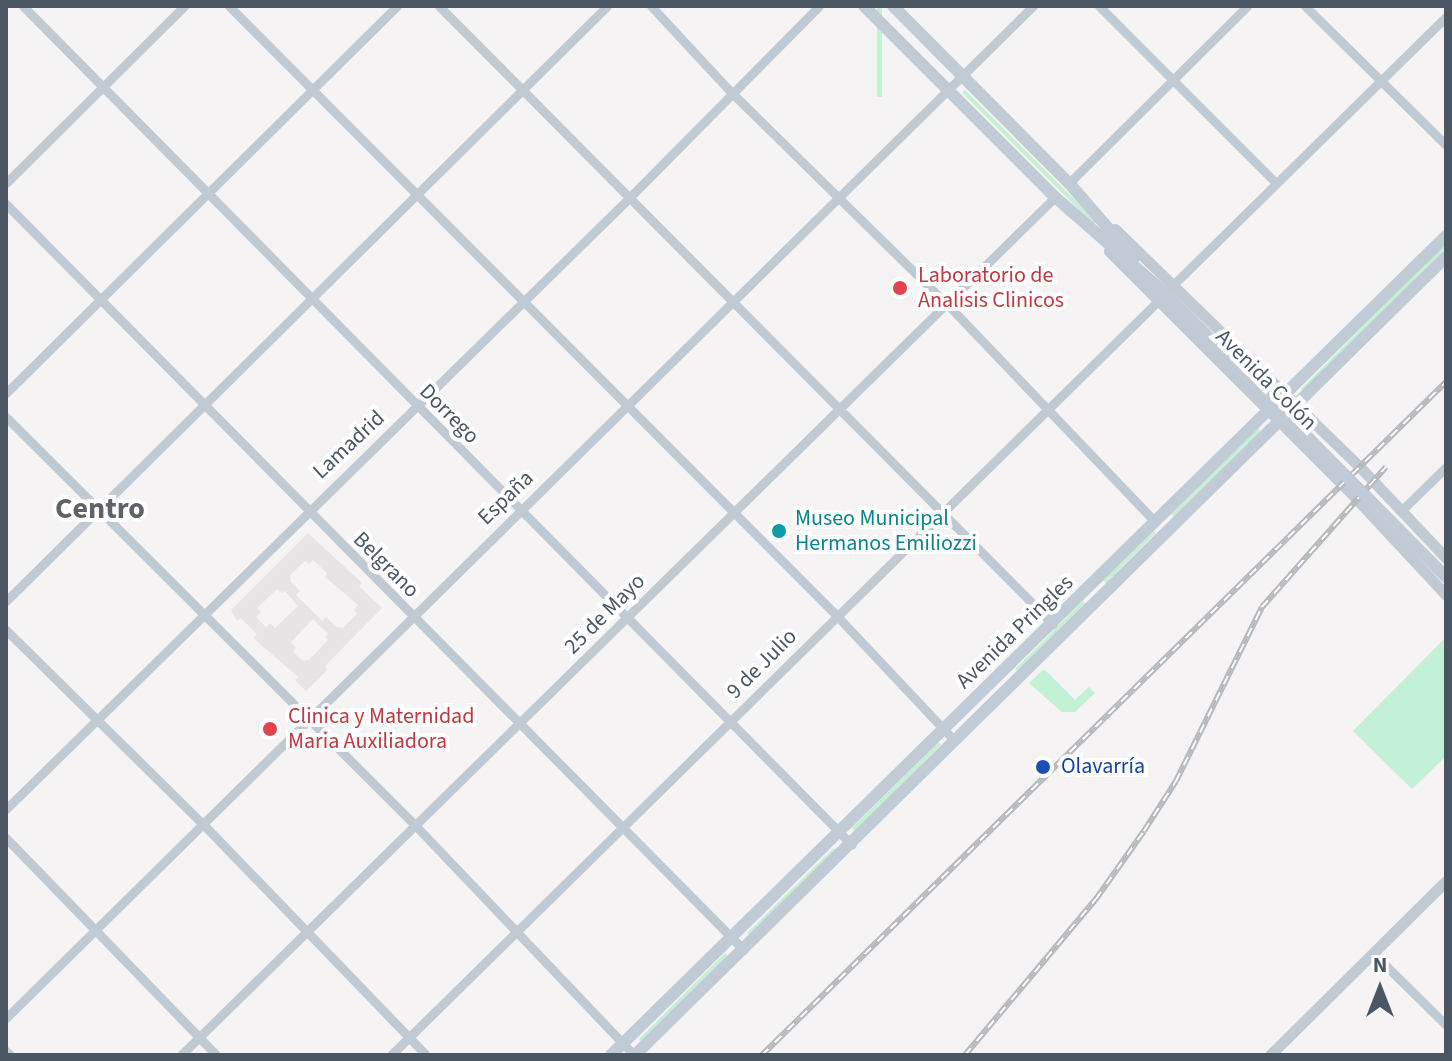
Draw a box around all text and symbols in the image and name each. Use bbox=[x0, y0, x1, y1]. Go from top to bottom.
place label: Laboratorio de Analisis Clinicos bbox=[918, 262, 1064, 314]
marker: Laboratorio de Analisis Clinicos bbox=[889, 277, 911, 299]
street label: Avenida Colón bbox=[1210, 324, 1322, 436]
street label: Dorrego bbox=[414, 379, 484, 449]
street label: Lamadrid bbox=[308, 405, 390, 485]
street label: España bbox=[473, 465, 539, 531]
district label: Centro bbox=[55, 491, 145, 527]
place label: Museo Municipal Hermanos Emiliozzi bbox=[795, 505, 977, 556]
marker: Museo Municipal Hermanos Emiliozzi bbox=[770, 522, 788, 540]
street label: Belgrano bbox=[347, 526, 425, 604]
street label: 25 de Mayo bbox=[559, 568, 651, 660]
street label: Avenida Pringles bbox=[951, 570, 1079, 694]
street label: 9 de Julio bbox=[721, 623, 803, 705]
place label: Clinica y Maternidad Maria Auxiliadora bbox=[288, 703, 474, 754]
marker: Clinica y Maternidad Maria Auxiliadora bbox=[259, 718, 281, 740]
place label: Olavarría bbox=[1061, 754, 1145, 780]
marker: Olavarría bbox=[1032, 756, 1054, 778]
north arrow bbox=[1340, 949, 1420, 1029]
text: N bbox=[1373, 949, 1387, 981]

